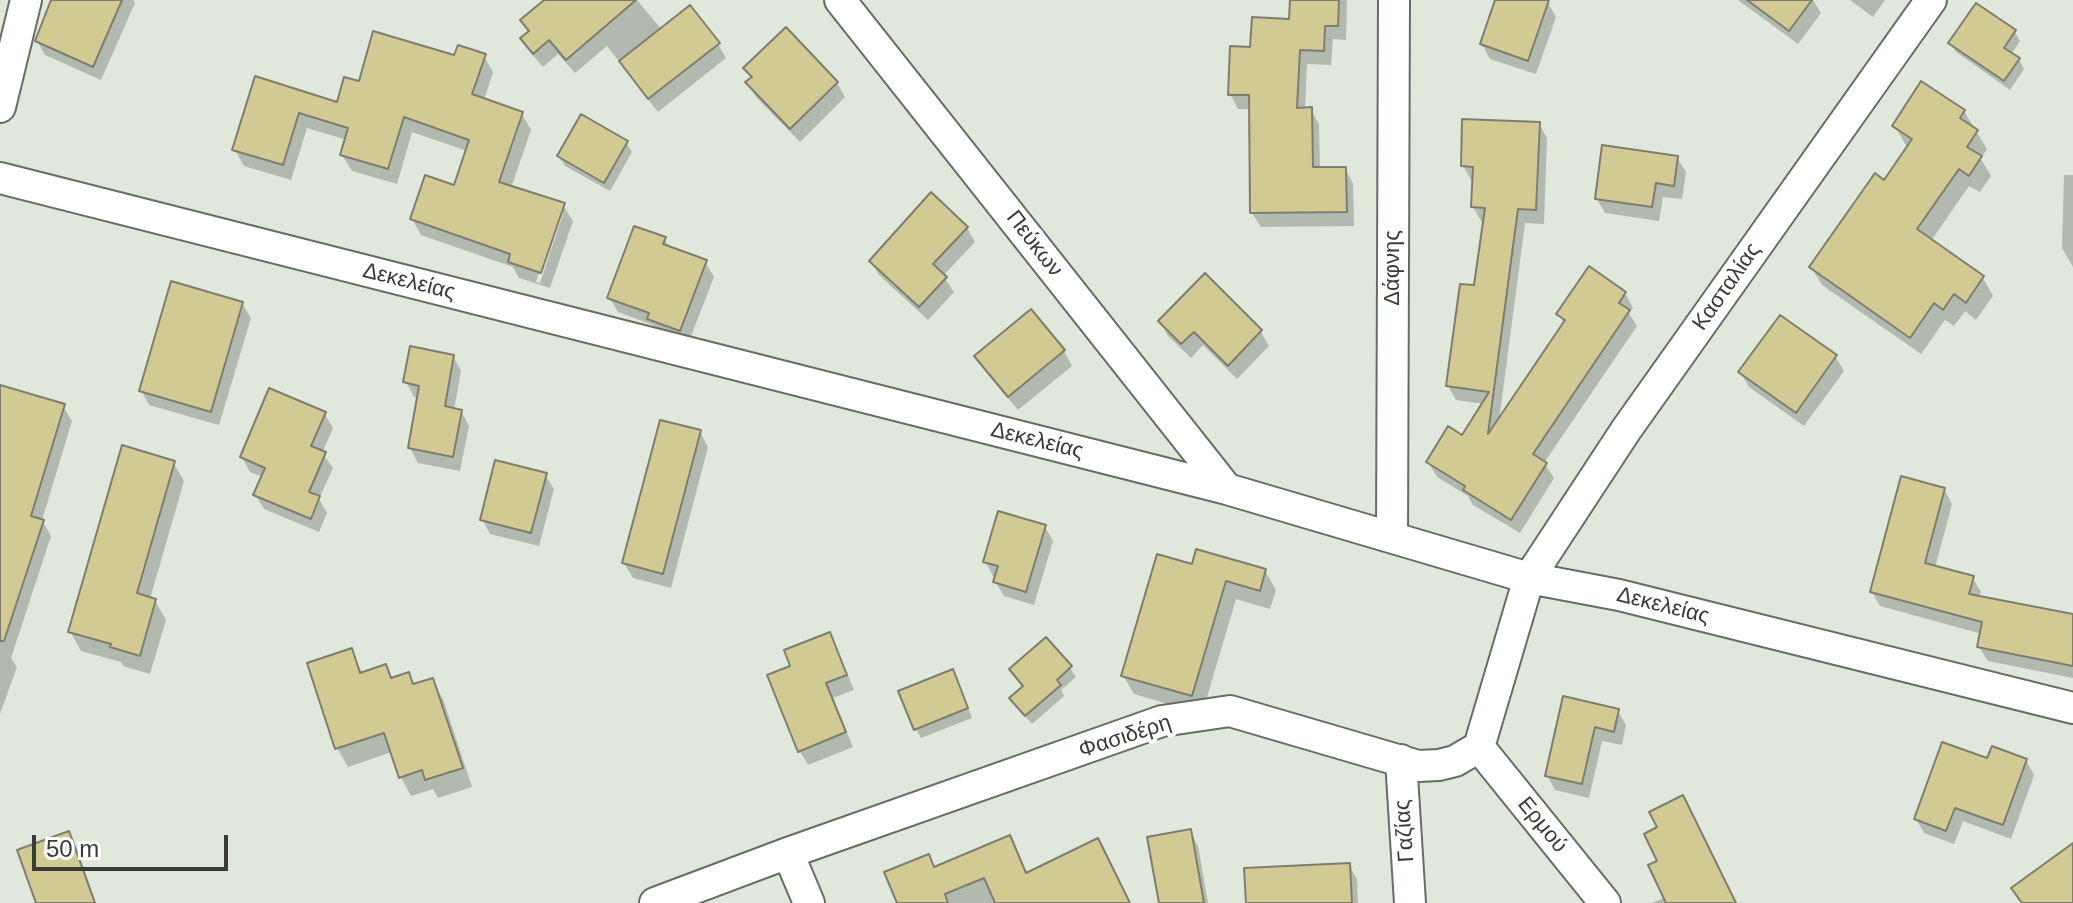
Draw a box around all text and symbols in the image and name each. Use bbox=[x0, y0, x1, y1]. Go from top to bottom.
street label: Πεύκων bbox=[1000, 206, 1068, 282]
street label: Δάφνης bbox=[1380, 230, 1406, 306]
street label: Κασταλίας bbox=[1687, 238, 1767, 336]
street label: Δεκελείας bbox=[360, 258, 458, 306]
street label: Δεκελείας bbox=[988, 417, 1086, 465]
street label: Δεκελείας bbox=[1614, 582, 1712, 630]
street label: Φασιδέρη bbox=[1075, 710, 1175, 764]
street label: Ερμού bbox=[1512, 792, 1572, 858]
street label: Γαζίας bbox=[1390, 799, 1420, 863]
scale bar bbox=[36, 819, 232, 869]
text: 50 m bbox=[46, 835, 99, 862]

